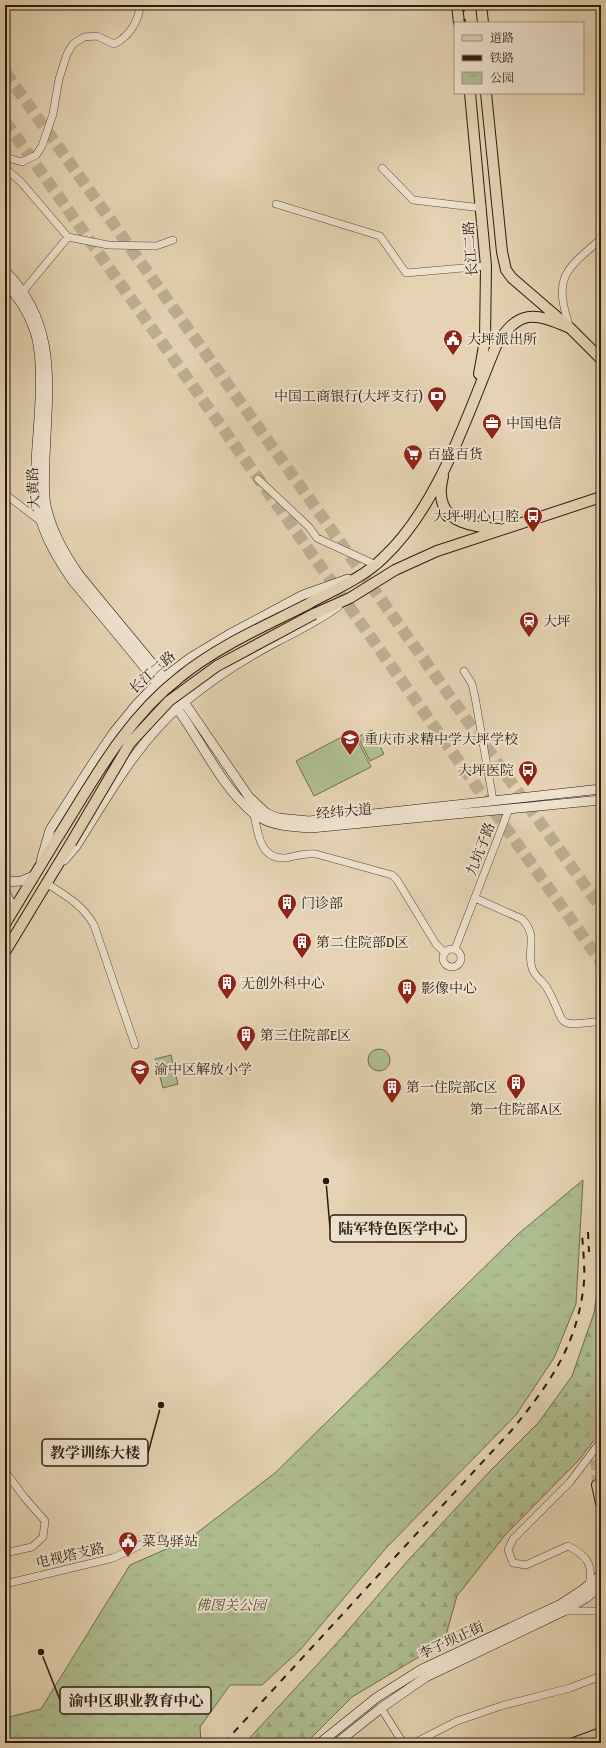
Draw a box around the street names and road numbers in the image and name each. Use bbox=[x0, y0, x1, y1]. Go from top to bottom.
street label: 长江二路 bbox=[458, 220, 482, 278]
street label: 大黄路 bbox=[22, 467, 44, 509]
street label: 长江二路 bbox=[124, 646, 180, 698]
street label: 经纬大道 bbox=[315, 799, 373, 823]
street label: 九坑子路 bbox=[461, 819, 499, 879]
street label: 电视塔支路 bbox=[34, 1537, 106, 1573]
street label: 李子坝正街 bbox=[415, 1616, 487, 1664]

